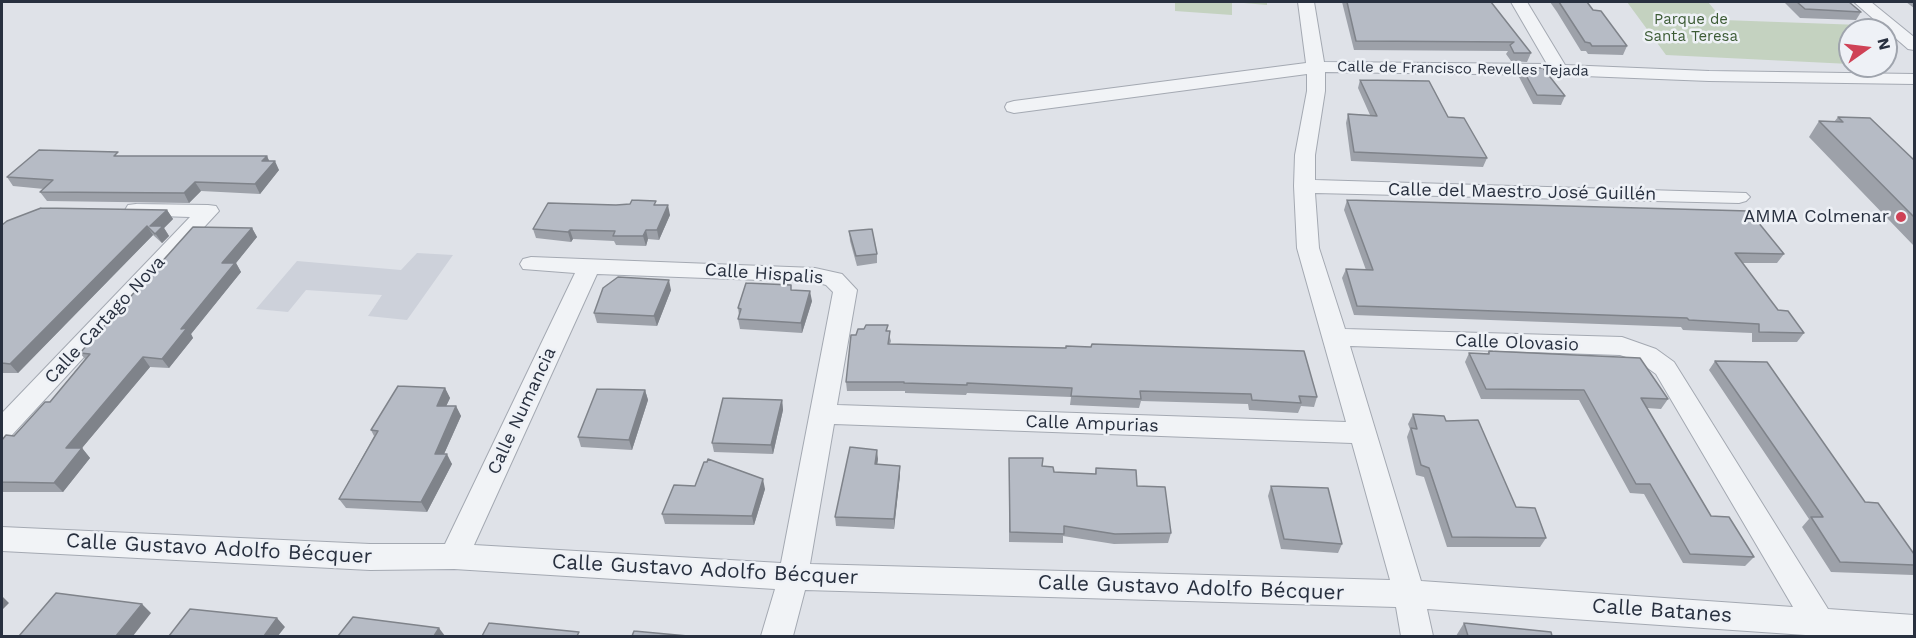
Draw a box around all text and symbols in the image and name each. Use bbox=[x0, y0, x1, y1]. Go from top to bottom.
park label: Parque de Santa Teresa bbox=[1644, 11, 1738, 46]
north arrow bbox=[1838, 18, 1898, 78]
text: N bbox=[1873, 36, 1895, 52]
street label: Calle de Francisco Revelles Tejada bbox=[1337, 58, 1589, 80]
street label: Calle del Maestro José Guillén bbox=[1388, 179, 1656, 205]
place label: AMMA Colmenar bbox=[1743, 206, 1889, 228]
marker: AMMA Colmenar bbox=[1894, 210, 1908, 224]
street label: Calle Cartago Nova bbox=[40, 252, 170, 388]
street label: Calle Hispalis bbox=[704, 259, 824, 289]
street label: Calle Olovasio bbox=[1455, 330, 1579, 356]
street label: Calle Numancia bbox=[483, 344, 561, 478]
street label: Calle Ampurias bbox=[1025, 411, 1159, 437]
street label: Calle Gustavo Adolfo Bécquer bbox=[65, 528, 373, 570]
street label: Calle Gustavo Adolfo Bécquer bbox=[551, 549, 859, 591]
street label: Calle Gustavo Adolfo Bécquer bbox=[1037, 570, 1345, 606]
street label: Calle Batanes bbox=[1591, 594, 1733, 628]

